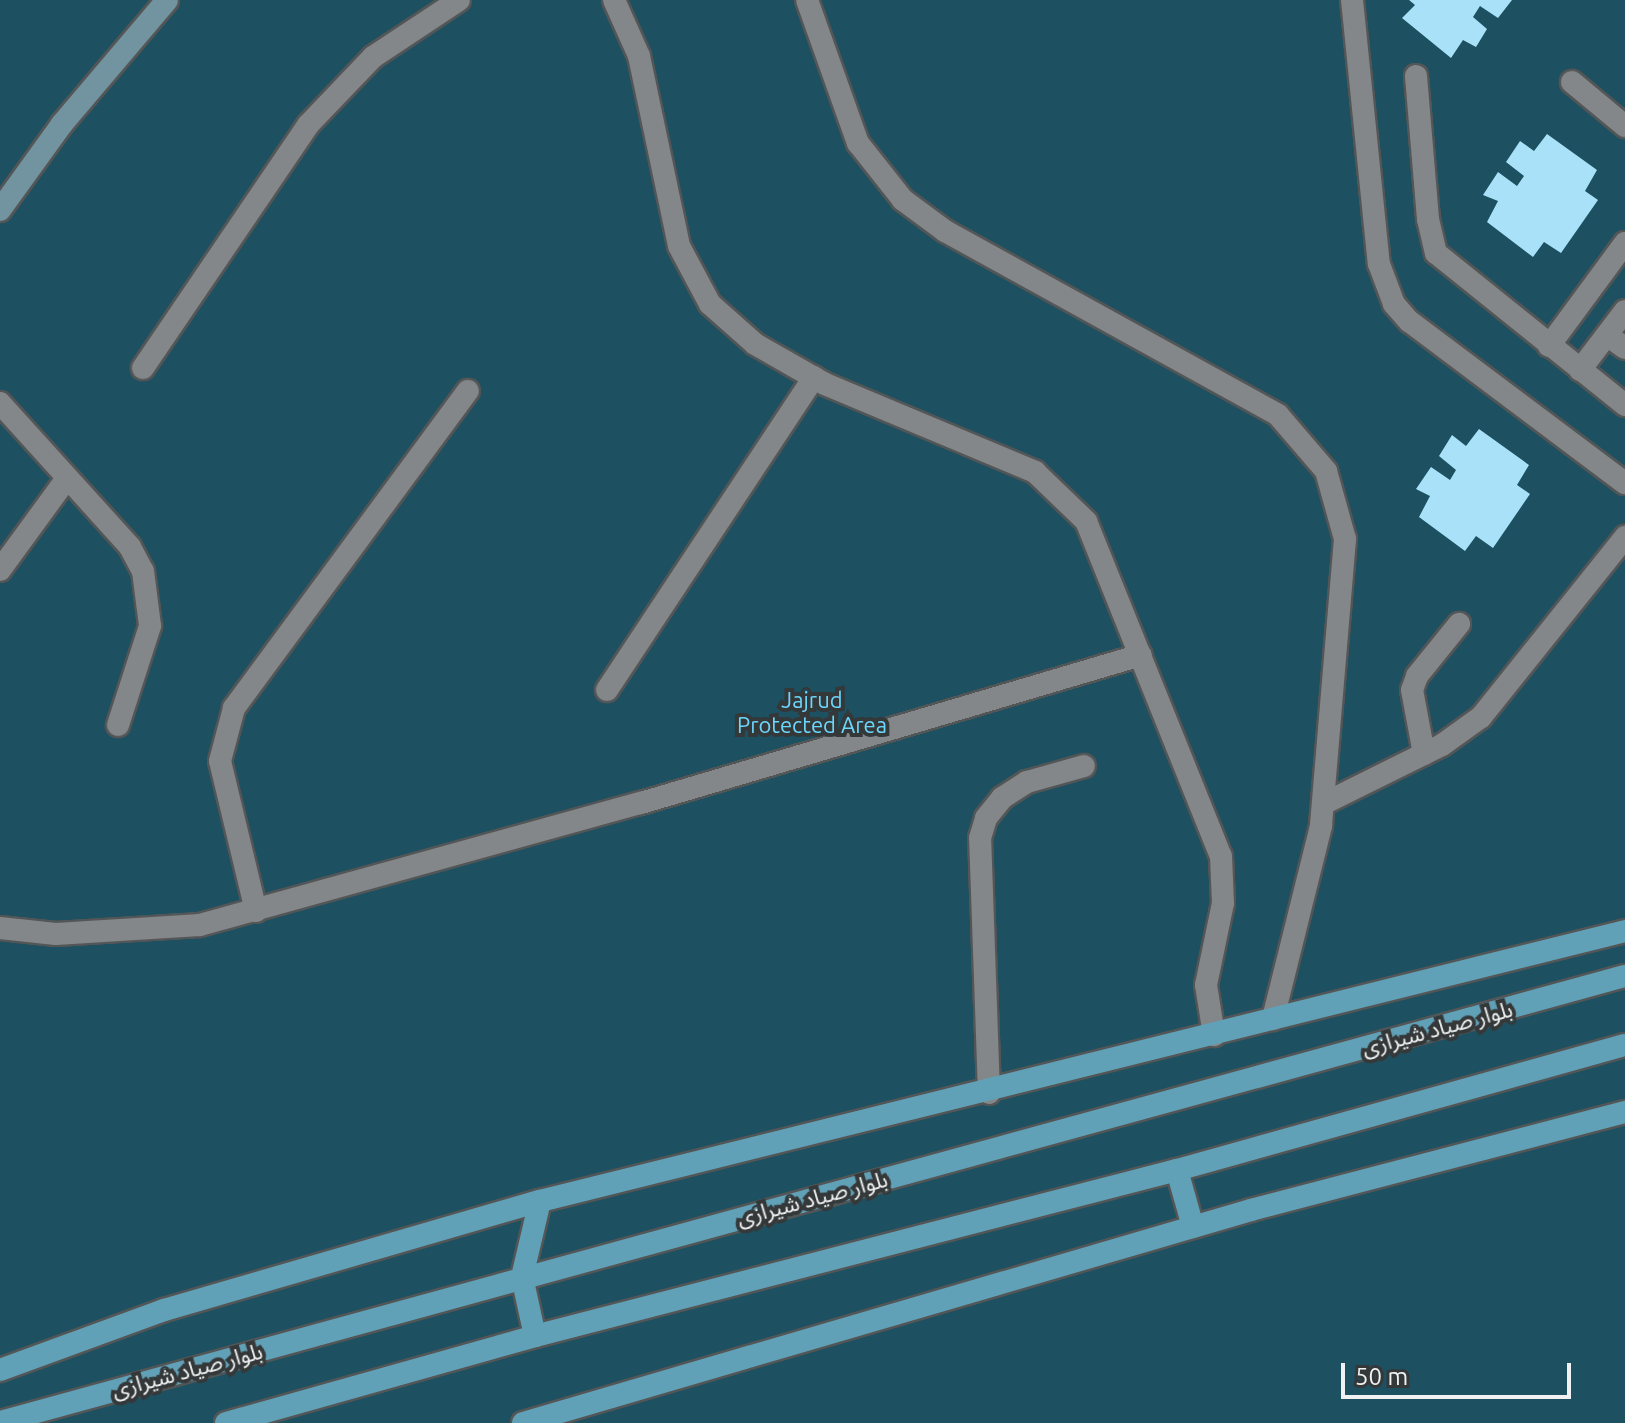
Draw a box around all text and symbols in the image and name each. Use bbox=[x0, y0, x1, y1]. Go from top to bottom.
park label: Jajrud Protected Area bbox=[737, 686, 887, 738]
street label: بلوار صیاد شیرازی bbox=[1359, 995, 1515, 1061]
street label: بلوار صیاد شیرازی bbox=[734, 1165, 890, 1231]
street label: بلوار صیاد شیرازی bbox=[109, 1337, 265, 1403]
scale bar bbox=[1345, 1347, 1575, 1397]
text: 50 m bbox=[1355, 1363, 1408, 1390]

